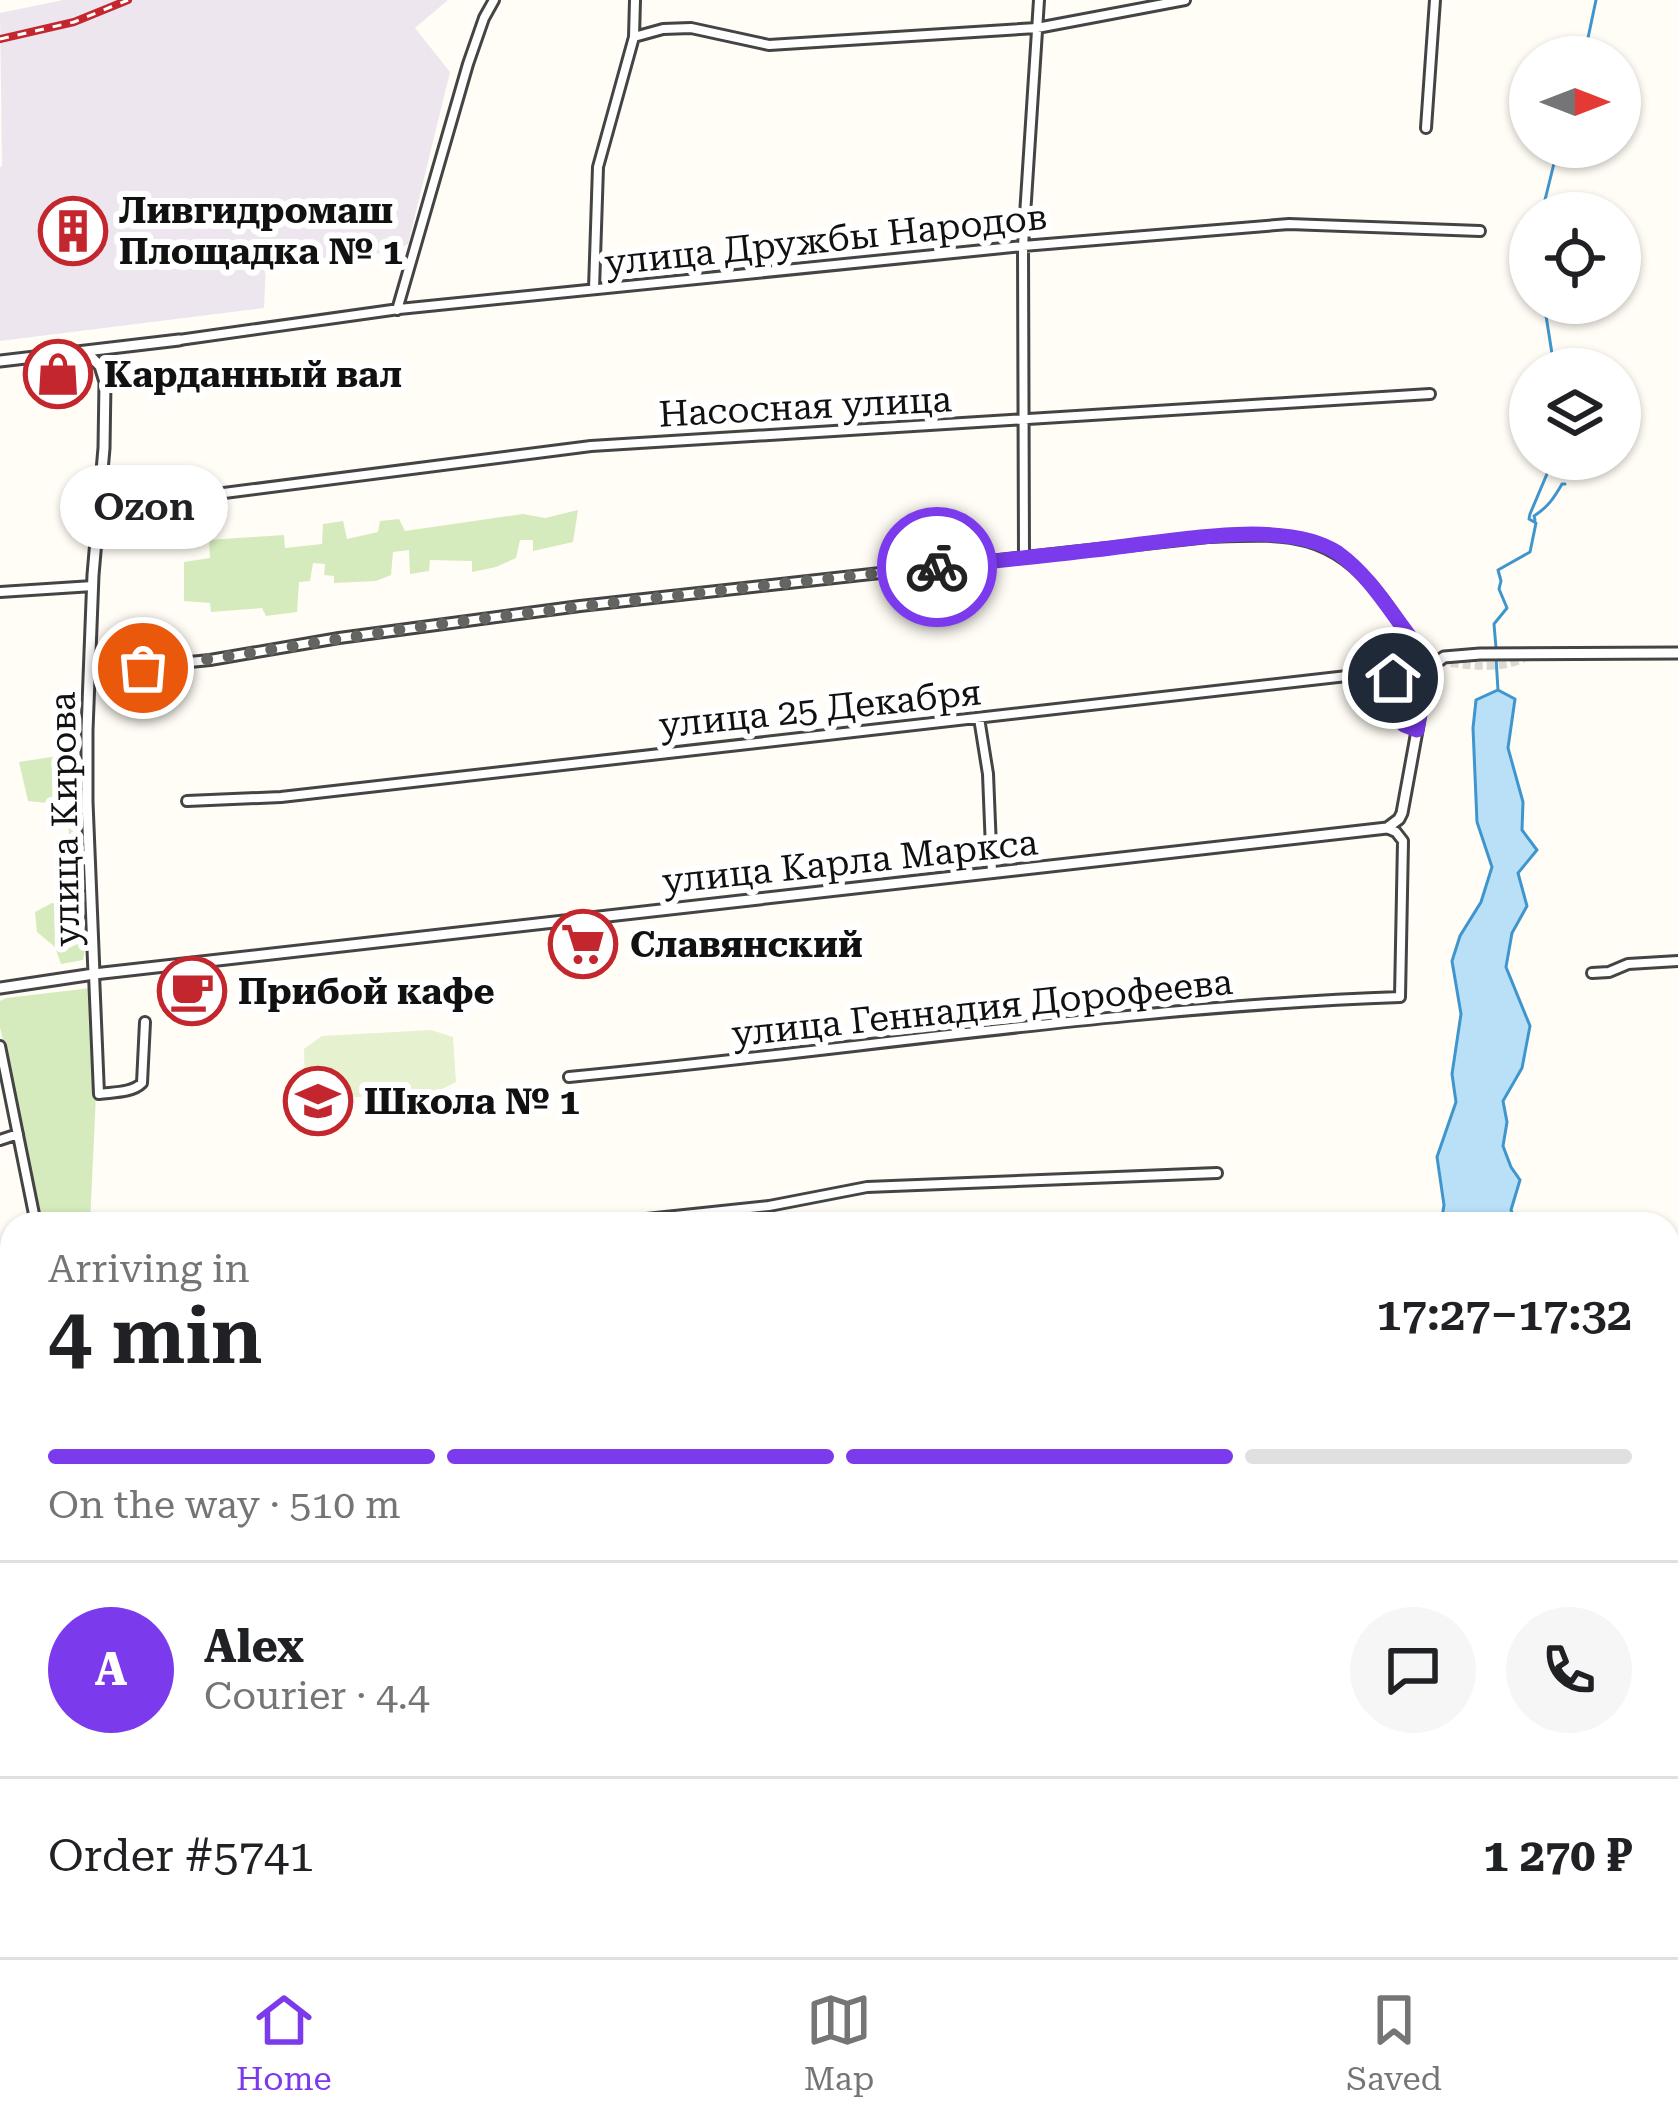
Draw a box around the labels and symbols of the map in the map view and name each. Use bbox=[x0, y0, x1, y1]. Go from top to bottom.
north arrow bbox=[1509, 36, 1641, 168]
place label: Ливгидромаш Площадка № 1 bbox=[119, 190, 403, 273]
building icon: Ливгидромаш Площадка № 1 bbox=[38, 196, 108, 266]
street label: улица Дружбы Народов bbox=[603, 196, 1049, 284]
shop icon: Карданный вал bbox=[23, 339, 93, 409]
place label: Карданный вал bbox=[104, 354, 402, 396]
street label: Насосная улица bbox=[657, 378, 953, 436]
callout: Ozon bbox=[59, 464, 227, 548]
courier bbox=[877, 507, 997, 627]
pin bbox=[92, 617, 194, 719]
pin bbox=[1342, 627, 1444, 729]
street label: улица 25 Декабря bbox=[657, 671, 983, 747]
street label: улица Кирова bbox=[42, 691, 88, 947]
street label: улица Карла Маркса bbox=[660, 821, 1040, 903]
supermarket icon: Славянский bbox=[548, 909, 618, 979]
place label: Славянский bbox=[630, 924, 863, 966]
cafe icon: Прибой кафе bbox=[157, 956, 227, 1026]
street label: улица Геннадия Дорофеева bbox=[730, 961, 1235, 1055]
place label: Прибой кафе bbox=[238, 971, 495, 1013]
school or university icon: Школа № 1 bbox=[283, 1066, 353, 1136]
place label: Школа № 1 bbox=[364, 1081, 580, 1123]

